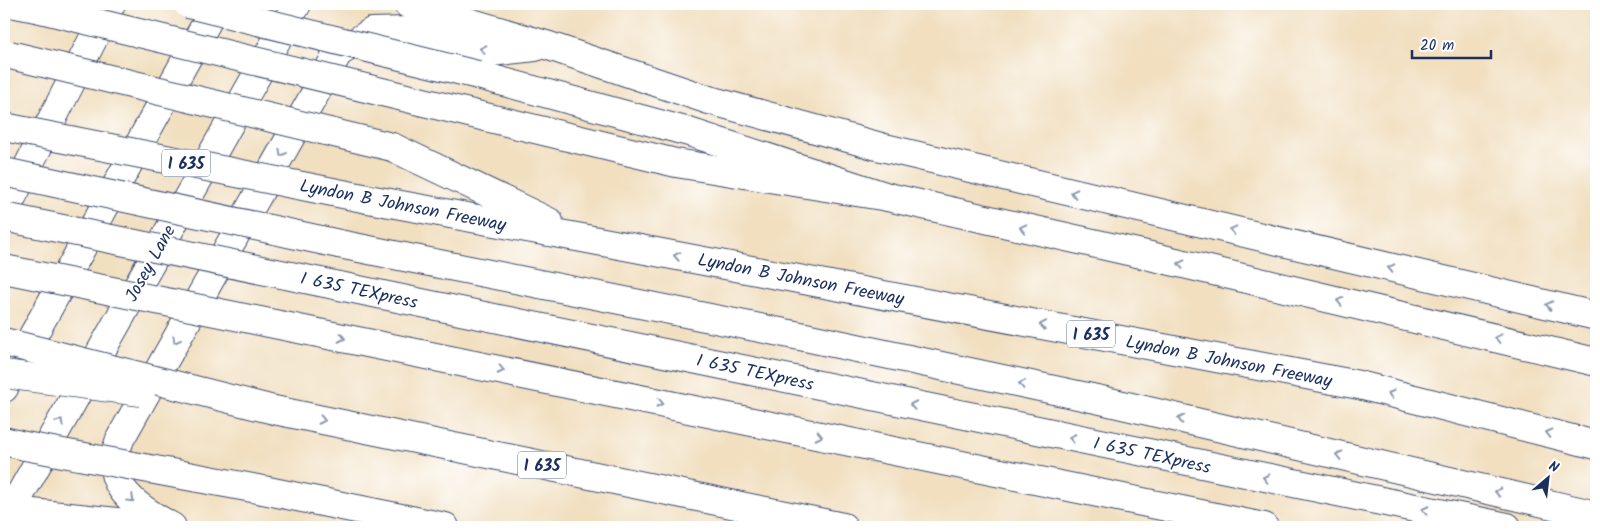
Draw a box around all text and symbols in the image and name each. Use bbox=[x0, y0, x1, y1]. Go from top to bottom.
scale bar bbox=[1412, 28, 1491, 60]
text: 20 m bbox=[1420, 34, 1454, 58]
one-way arrow bbox=[478, 44, 487, 55]
one-way arrow bbox=[278, 147, 288, 156]
road number: I 635 bbox=[162, 150, 210, 177]
street label: Lyndon B Johnson Freeway bbox=[297, 172, 509, 241]
one-way arrow bbox=[1070, 188, 1079, 199]
street label: Josey Lane bbox=[118, 220, 184, 307]
one-way arrow bbox=[1018, 223, 1027, 234]
one-way arrow bbox=[1229, 226, 1237, 236]
street label: Lyndon B Johnson Freeway bbox=[695, 246, 907, 315]
one-way arrow bbox=[673, 251, 681, 261]
one-way arrow bbox=[1177, 259, 1186, 270]
one-way arrow bbox=[1386, 263, 1395, 274]
street label: I 635 TEXpress bbox=[297, 265, 420, 318]
one-way arrow bbox=[1335, 296, 1344, 307]
one-way arrow bbox=[1544, 300, 1553, 311]
road number: I 635 bbox=[1067, 320, 1115, 348]
one-way arrow bbox=[1039, 321, 1047, 331]
street label: Lyndon B Johnson Freeway bbox=[1123, 328, 1335, 397]
one-way arrow bbox=[337, 332, 346, 342]
one-way arrow bbox=[1493, 333, 1502, 344]
one-way arrow bbox=[172, 334, 182, 343]
street label: I 635 TEXpress bbox=[693, 347, 816, 400]
one-way arrow bbox=[497, 365, 505, 375]
one-way arrow bbox=[1018, 379, 1027, 389]
one-way arrow bbox=[1388, 389, 1396, 399]
one-way arrow bbox=[656, 397, 665, 408]
one-way arrow bbox=[909, 400, 918, 411]
one-way arrow bbox=[317, 414, 326, 425]
one-way arrow bbox=[1176, 414, 1185, 425]
one-way arrow bbox=[54, 419, 64, 428]
one-way arrow bbox=[1544, 428, 1553, 439]
one-way arrow bbox=[815, 430, 824, 441]
street label: I 635 TEXpress bbox=[1090, 430, 1213, 483]
one-way arrow bbox=[1068, 433, 1077, 444]
one-way arrow bbox=[1335, 450, 1344, 461]
road number: I 635 bbox=[518, 452, 566, 478]
north arrow bbox=[1522, 454, 1572, 504]
text: N bbox=[1545, 456, 1563, 479]
one-way arrow bbox=[1261, 473, 1270, 484]
one-way arrow bbox=[1493, 487, 1502, 498]
one-way arrow bbox=[126, 493, 135, 502]
one-way arrow bbox=[1421, 506, 1430, 516]

